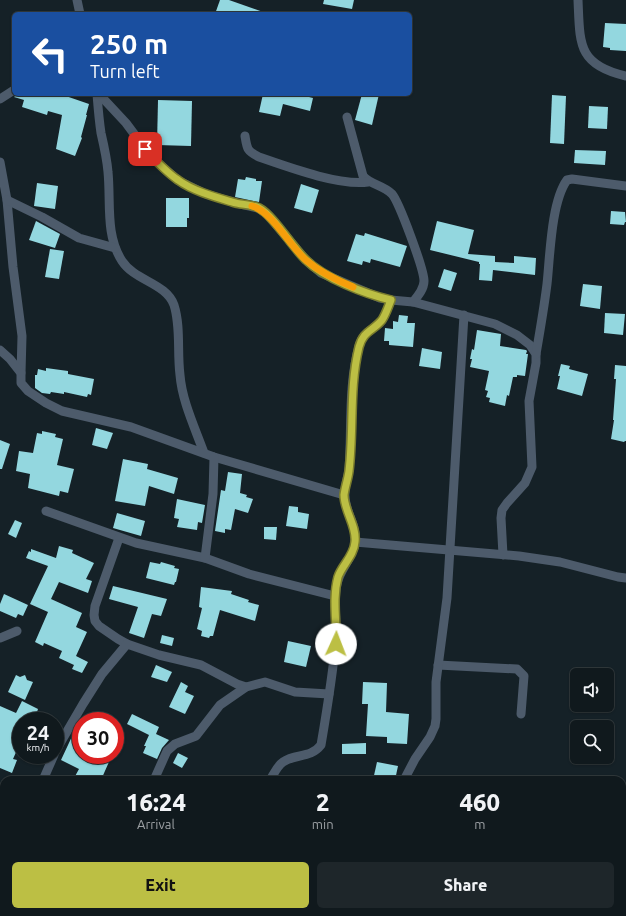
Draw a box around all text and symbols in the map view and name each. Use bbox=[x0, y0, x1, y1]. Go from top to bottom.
icon: left bbox=[24, 28, 76, 80]
text: 250 m bbox=[90, 28, 168, 59]
text: Turn left bbox=[90, 61, 160, 81]
pin bbox=[128, 132, 162, 166]
icon: arrive bbox=[134, 138, 156, 160]
position arrow bbox=[315, 623, 357, 665]
map controls bbox=[570, 668, 614, 764]
button: sound bbox=[570, 668, 614, 712]
speed limit sign: 30 bbox=[72, 712, 124, 764]
button: search bbox=[570, 720, 614, 764]
text: 24 bbox=[27, 721, 49, 744]
text: km/h bbox=[26, 742, 50, 753]
text: 16:24 bbox=[126, 789, 186, 816]
text: 2 bbox=[316, 789, 329, 816]
text: 460 bbox=[460, 789, 500, 816]
text: Arrival bbox=[137, 817, 175, 831]
text: min bbox=[312, 817, 334, 831]
text: m bbox=[474, 817, 485, 831]
button: Exit bbox=[12, 862, 309, 908]
button: Share bbox=[317, 862, 614, 908]

